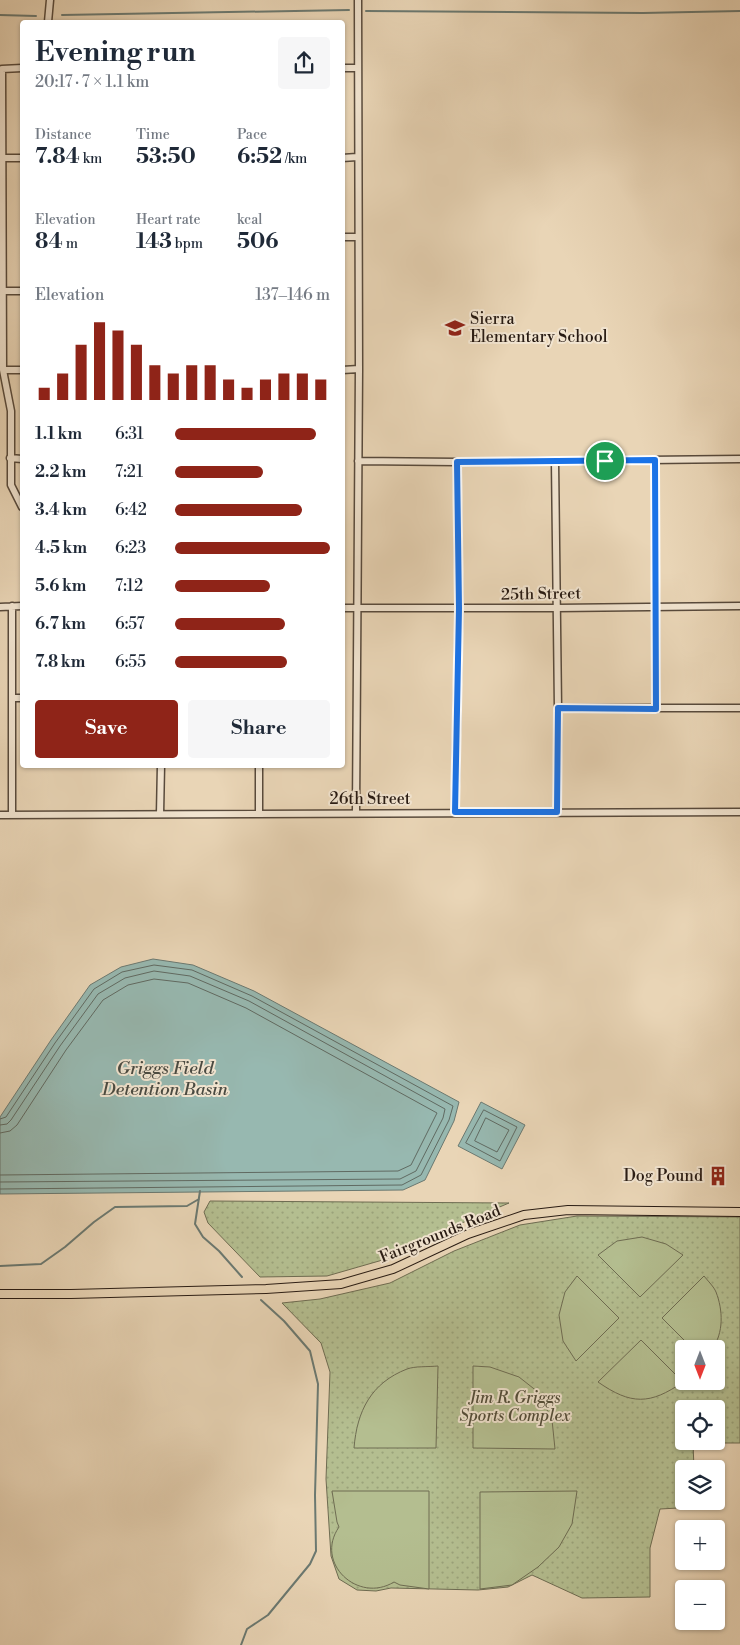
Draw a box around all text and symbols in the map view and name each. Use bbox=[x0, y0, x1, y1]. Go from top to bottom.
text: Evening run bbox=[35, 35, 196, 70]
button: share bbox=[278, 37, 330, 89]
text: 20:17 · 7 × 1.1 km bbox=[35, 72, 149, 92]
text: Distance bbox=[35, 126, 92, 144]
text: Time bbox=[136, 126, 170, 144]
text: Pace bbox=[237, 126, 267, 144]
text: 7.84 bbox=[35, 144, 80, 170]
text: 53:50 bbox=[136, 144, 196, 170]
text: 6:52 bbox=[237, 144, 282, 170]
text: km bbox=[80, 150, 102, 168]
text: /km bbox=[282, 150, 307, 168]
text: Elevation bbox=[35, 211, 96, 229]
text: Heart rate bbox=[136, 211, 201, 229]
text: kcal bbox=[237, 211, 262, 229]
text: 84 bbox=[35, 229, 63, 255]
text: 143 bbox=[136, 229, 172, 255]
text: 506 bbox=[237, 229, 279, 255]
text: m bbox=[63, 235, 78, 253]
text: bpm bbox=[172, 235, 203, 253]
text: Elevation bbox=[35, 285, 104, 305]
text: 137–146 m bbox=[255, 285, 330, 305]
place label: Sierra Elementary School bbox=[470, 309, 608, 347]
school or university icon: Sierra Elementary School bbox=[444, 317, 466, 339]
text: 1.1 km bbox=[35, 424, 82, 444]
text: 6:31 bbox=[115, 424, 144, 444]
pin bbox=[584, 440, 626, 482]
icon: arrive bbox=[591, 447, 619, 475]
text: 2.2 km bbox=[35, 462, 86, 482]
text: 7:21 bbox=[115, 462, 143, 482]
text: 3.4 km bbox=[35, 500, 87, 520]
text: 6:42 bbox=[115, 500, 147, 520]
text: 4.5 km bbox=[35, 538, 87, 558]
text: 6:23 bbox=[115, 538, 146, 558]
text: 5.6 km bbox=[35, 576, 86, 596]
text: 7:12 bbox=[115, 576, 143, 596]
street label: 25th Street bbox=[501, 583, 582, 605]
text: 6.7 km bbox=[35, 614, 86, 634]
text: 6:57 bbox=[115, 614, 145, 634]
text: 7.8 km bbox=[35, 652, 85, 672]
text: 6:55 bbox=[115, 652, 146, 672]
button: Save bbox=[35, 700, 178, 758]
button: Share bbox=[188, 700, 330, 758]
street label: 26th Street bbox=[330, 789, 411, 809]
water label: Griggs Field Detention Basin bbox=[101, 1057, 229, 1101]
building icon: Dog Pound bbox=[707, 1165, 729, 1187]
place label: Dog Pound bbox=[623, 1166, 703, 1186]
street label: Fairgrounds Road bbox=[376, 1201, 504, 1267]
north arrow bbox=[675, 1340, 725, 1390]
map controls bbox=[675, 1340, 725, 1630]
park label: Jim R. Griggs Sports Complex bbox=[459, 1388, 571, 1426]
button: locate bbox=[675, 1400, 725, 1450]
button: layers bbox=[675, 1460, 725, 1510]
button: + bbox=[675, 1520, 725, 1570]
button: − bbox=[675, 1580, 725, 1630]

